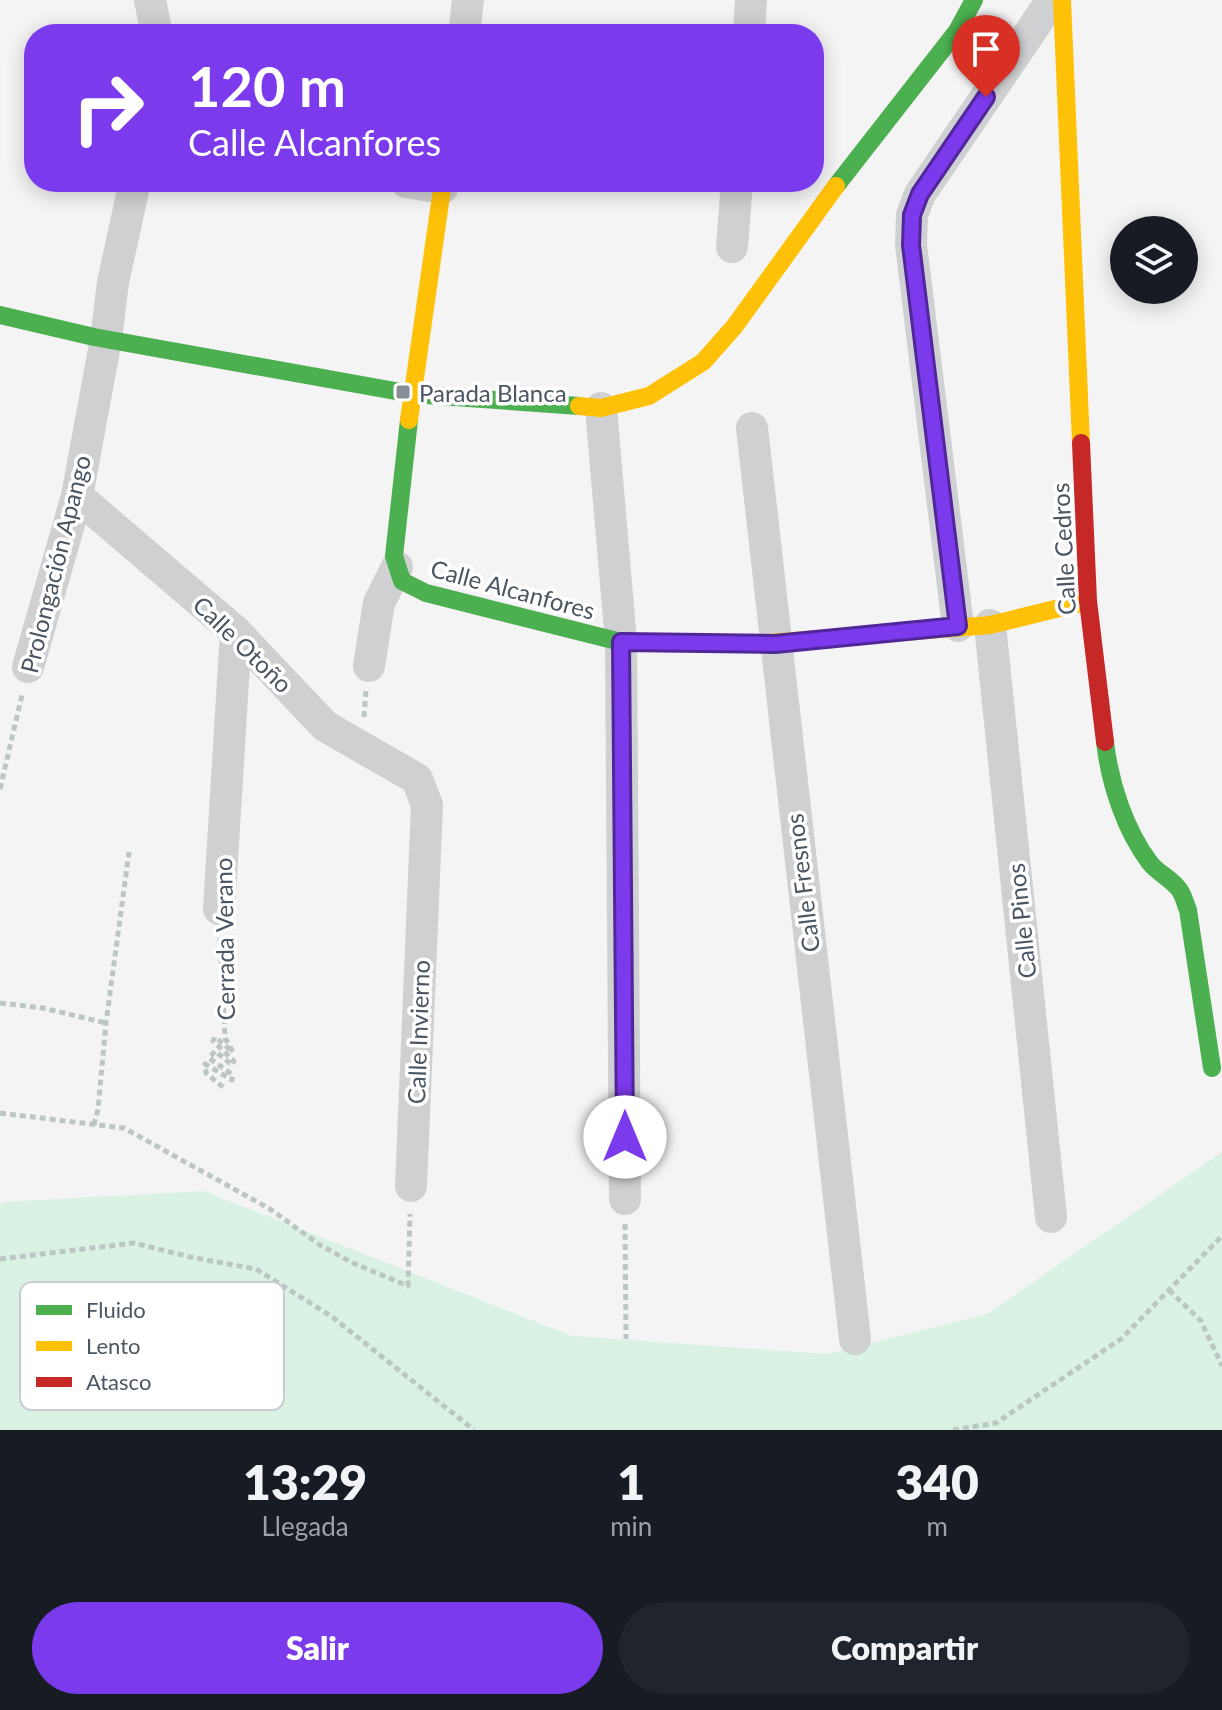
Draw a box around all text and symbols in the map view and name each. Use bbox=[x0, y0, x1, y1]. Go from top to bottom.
pin bbox=[952, 15, 1020, 97]
icon: arrive bbox=[964, 27, 1008, 71]
text: 120 m bbox=[188, 52, 346, 119]
icon: right bbox=[56, 56, 160, 160]
text: Calle Alcanfores bbox=[188, 120, 441, 164]
map controls bbox=[1110, 216, 1198, 304]
button: layers bbox=[1110, 216, 1198, 304]
place label: Parada Blanca bbox=[419, 378, 567, 407]
marker: Parada Blanca bbox=[394, 383, 412, 401]
street label: Prolongación Apango bbox=[14, 452, 96, 676]
street label: Calle Cedros bbox=[1045, 482, 1081, 616]
street label: Calle Alcanfores bbox=[428, 553, 598, 625]
street label: Calle Otoño bbox=[187, 590, 299, 698]
street label: Calle Fresnos bbox=[779, 812, 825, 954]
street label: Cerrada Verano bbox=[208, 857, 240, 1021]
street label: Calle Pinos bbox=[1001, 862, 1041, 980]
street label: Calle Invierno bbox=[401, 959, 435, 1105]
position arrow bbox=[583, 1095, 667, 1179]
legend bbox=[20, 1282, 284, 1410]
text: Fluido bbox=[86, 1296, 146, 1323]
text: Lento bbox=[86, 1332, 141, 1359]
text: Atasco bbox=[86, 1368, 151, 1395]
text: 13:29 bbox=[243, 1453, 367, 1510]
text: 1 bbox=[617, 1453, 645, 1510]
text: 340 bbox=[895, 1453, 979, 1510]
text: Llegada bbox=[262, 1510, 349, 1542]
text: min bbox=[610, 1510, 652, 1542]
text: m bbox=[926, 1510, 948, 1542]
button: Salir bbox=[32, 1602, 603, 1694]
button: Compartir bbox=[619, 1602, 1190, 1694]

